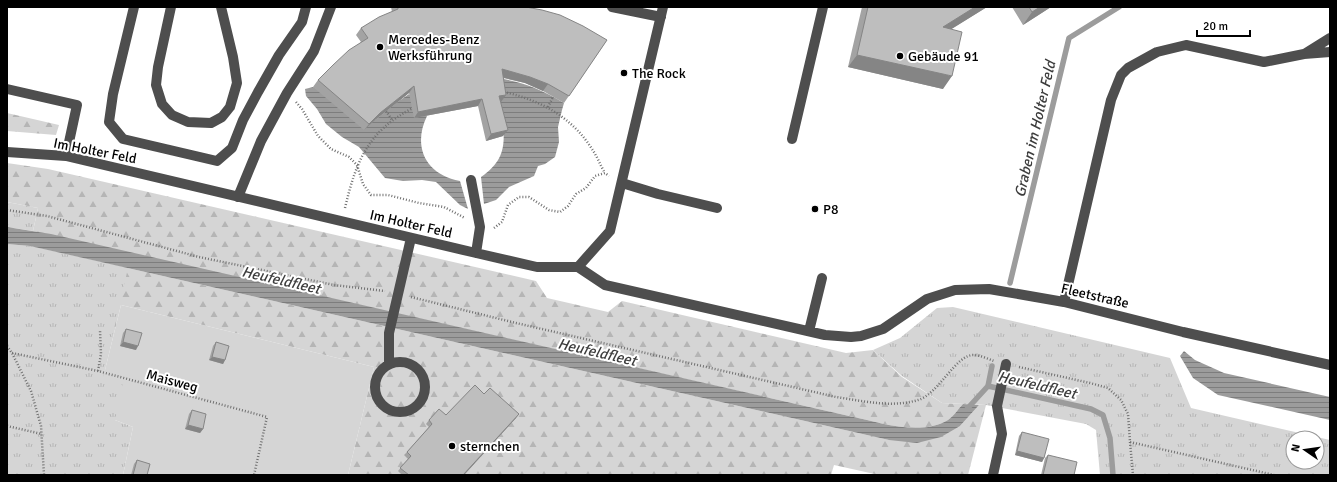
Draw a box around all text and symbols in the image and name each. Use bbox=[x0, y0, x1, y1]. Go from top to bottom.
scale bar bbox=[1197, 12, 1250, 38]
text: 20 m bbox=[1203, 19, 1228, 34]
place label: Mercedes-Benz Werksführung bbox=[388, 31, 480, 64]
marker: Mercedes-Benz Werksführung bbox=[375, 42, 385, 52]
place label: Gebäude 91 bbox=[908, 48, 979, 65]
marker: Gebäude 91 bbox=[895, 51, 905, 61]
water label: Graben im Holter Feld bbox=[1011, 57, 1060, 199]
place label: The Rock bbox=[632, 65, 686, 82]
marker: The Rock bbox=[619, 68, 629, 78]
street label: Im Holter Feld bbox=[52, 135, 138, 167]
place label: P8 bbox=[823, 201, 839, 218]
marker: P8 bbox=[810, 204, 820, 214]
street label: Im Holter Feld bbox=[368, 206, 454, 242]
water label: Heufeldfleet bbox=[240, 262, 324, 298]
street label: Fleetstraße bbox=[1059, 280, 1131, 312]
water label: Heufeldfleet bbox=[556, 334, 640, 370]
street label: Maisweg bbox=[144, 366, 200, 396]
water label: Heufeldfleet bbox=[996, 367, 1080, 403]
north arrow bbox=[1285, 430, 1325, 470]
place label: sternchen bbox=[460, 438, 520, 455]
marker: sternchen bbox=[447, 441, 457, 451]
text: N bbox=[1289, 443, 1303, 453]

